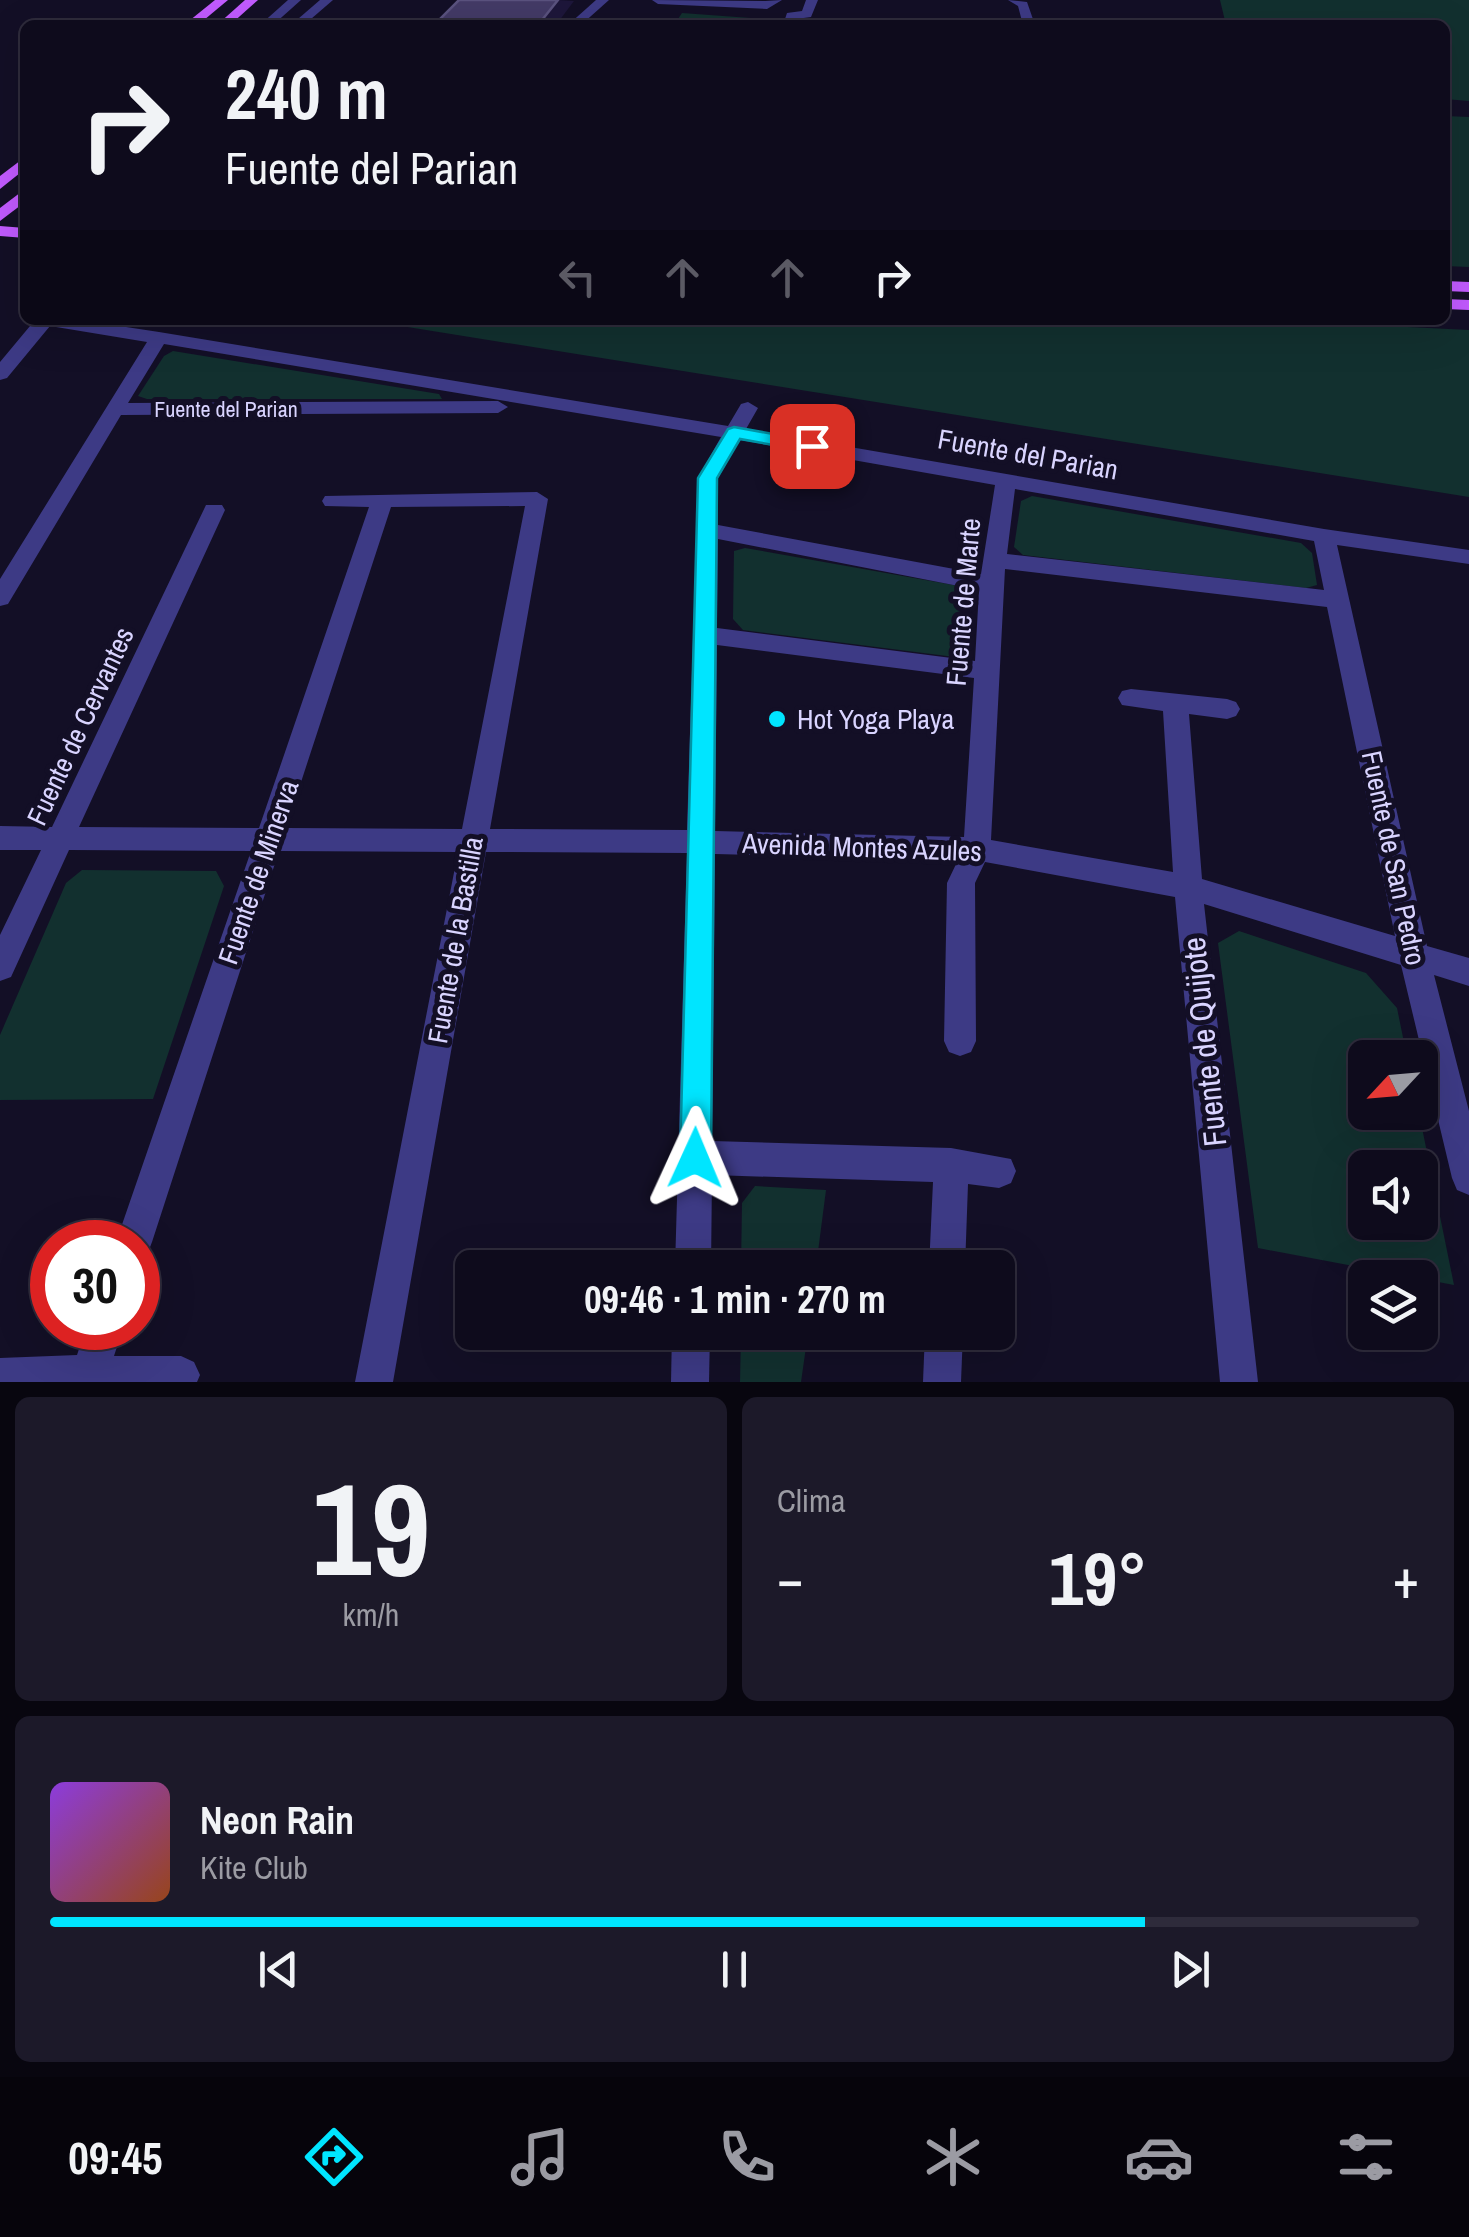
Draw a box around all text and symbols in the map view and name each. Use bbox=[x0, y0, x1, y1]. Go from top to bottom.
text: 240 m bbox=[225, 47, 388, 141]
icon: right bbox=[60, 60, 190, 190]
text: Fuente del Parian bbox=[225, 137, 518, 198]
icon: left bbox=[550, 250, 605, 305]
icon: ahead bbox=[655, 250, 710, 305]
icon: ahead bbox=[760, 250, 815, 305]
icon: right bbox=[865, 250, 920, 305]
street label: Fuente del Parian bbox=[154, 394, 298, 424]
pin bbox=[770, 404, 855, 489]
icon: arrive bbox=[785, 419, 840, 474]
street label: Fuente del Parian bbox=[935, 419, 1121, 489]
street label: Fuente de Marte bbox=[937, 516, 989, 688]
street label: Fuente de Cervantes bbox=[17, 621, 143, 831]
place label: Hot Yoga Playa bbox=[797, 700, 955, 738]
marker: Hot Yoga Playa bbox=[766, 708, 788, 730]
street label: Fuente de San Pedro bbox=[1353, 747, 1435, 969]
street label: Fuente de Minerva bbox=[209, 774, 307, 969]
street label: Avenida Montes Azules bbox=[741, 824, 982, 870]
street label: Fuente de la Bastilla bbox=[418, 833, 492, 1046]
street label: Fuente de Quijote bbox=[1172, 935, 1236, 1149]
north arrow bbox=[1348, 1040, 1438, 1130]
map controls bbox=[1348, 1040, 1438, 1350]
position arrow bbox=[643, 1106, 747, 1210]
button: sound bbox=[1348, 1150, 1438, 1240]
speed limit sign: 30 bbox=[30, 1220, 160, 1350]
button: layers bbox=[1348, 1260, 1438, 1350]
text: 09:46 · 1 min · 270 m bbox=[584, 1274, 886, 1325]
text: 19 bbox=[312, 1440, 430, 1616]
text: Clima bbox=[777, 1479, 846, 1522]
text: 19° bbox=[1049, 1527, 1147, 1628]
text: − bbox=[777, 1541, 803, 1615]
text: + bbox=[1393, 1541, 1419, 1615]
text: km/h bbox=[343, 1593, 399, 1636]
text: Neon Rain bbox=[200, 1795, 354, 1846]
text: Kite Club bbox=[200, 1846, 308, 1889]
icon: previous bbox=[251, 1942, 306, 1997]
icon: pause bbox=[707, 1942, 762, 1997]
icon: next bbox=[1163, 1942, 1218, 1997]
icon: directions bbox=[299, 2122, 369, 2192]
icon: music bbox=[505, 2122, 575, 2192]
icon: phone bbox=[712, 2122, 782, 2192]
icon: climate bbox=[918, 2122, 988, 2192]
icon: car bbox=[1124, 2122, 1194, 2192]
icon: filters bbox=[1331, 2122, 1401, 2192]
text: 09:45 bbox=[68, 2127, 163, 2188]

